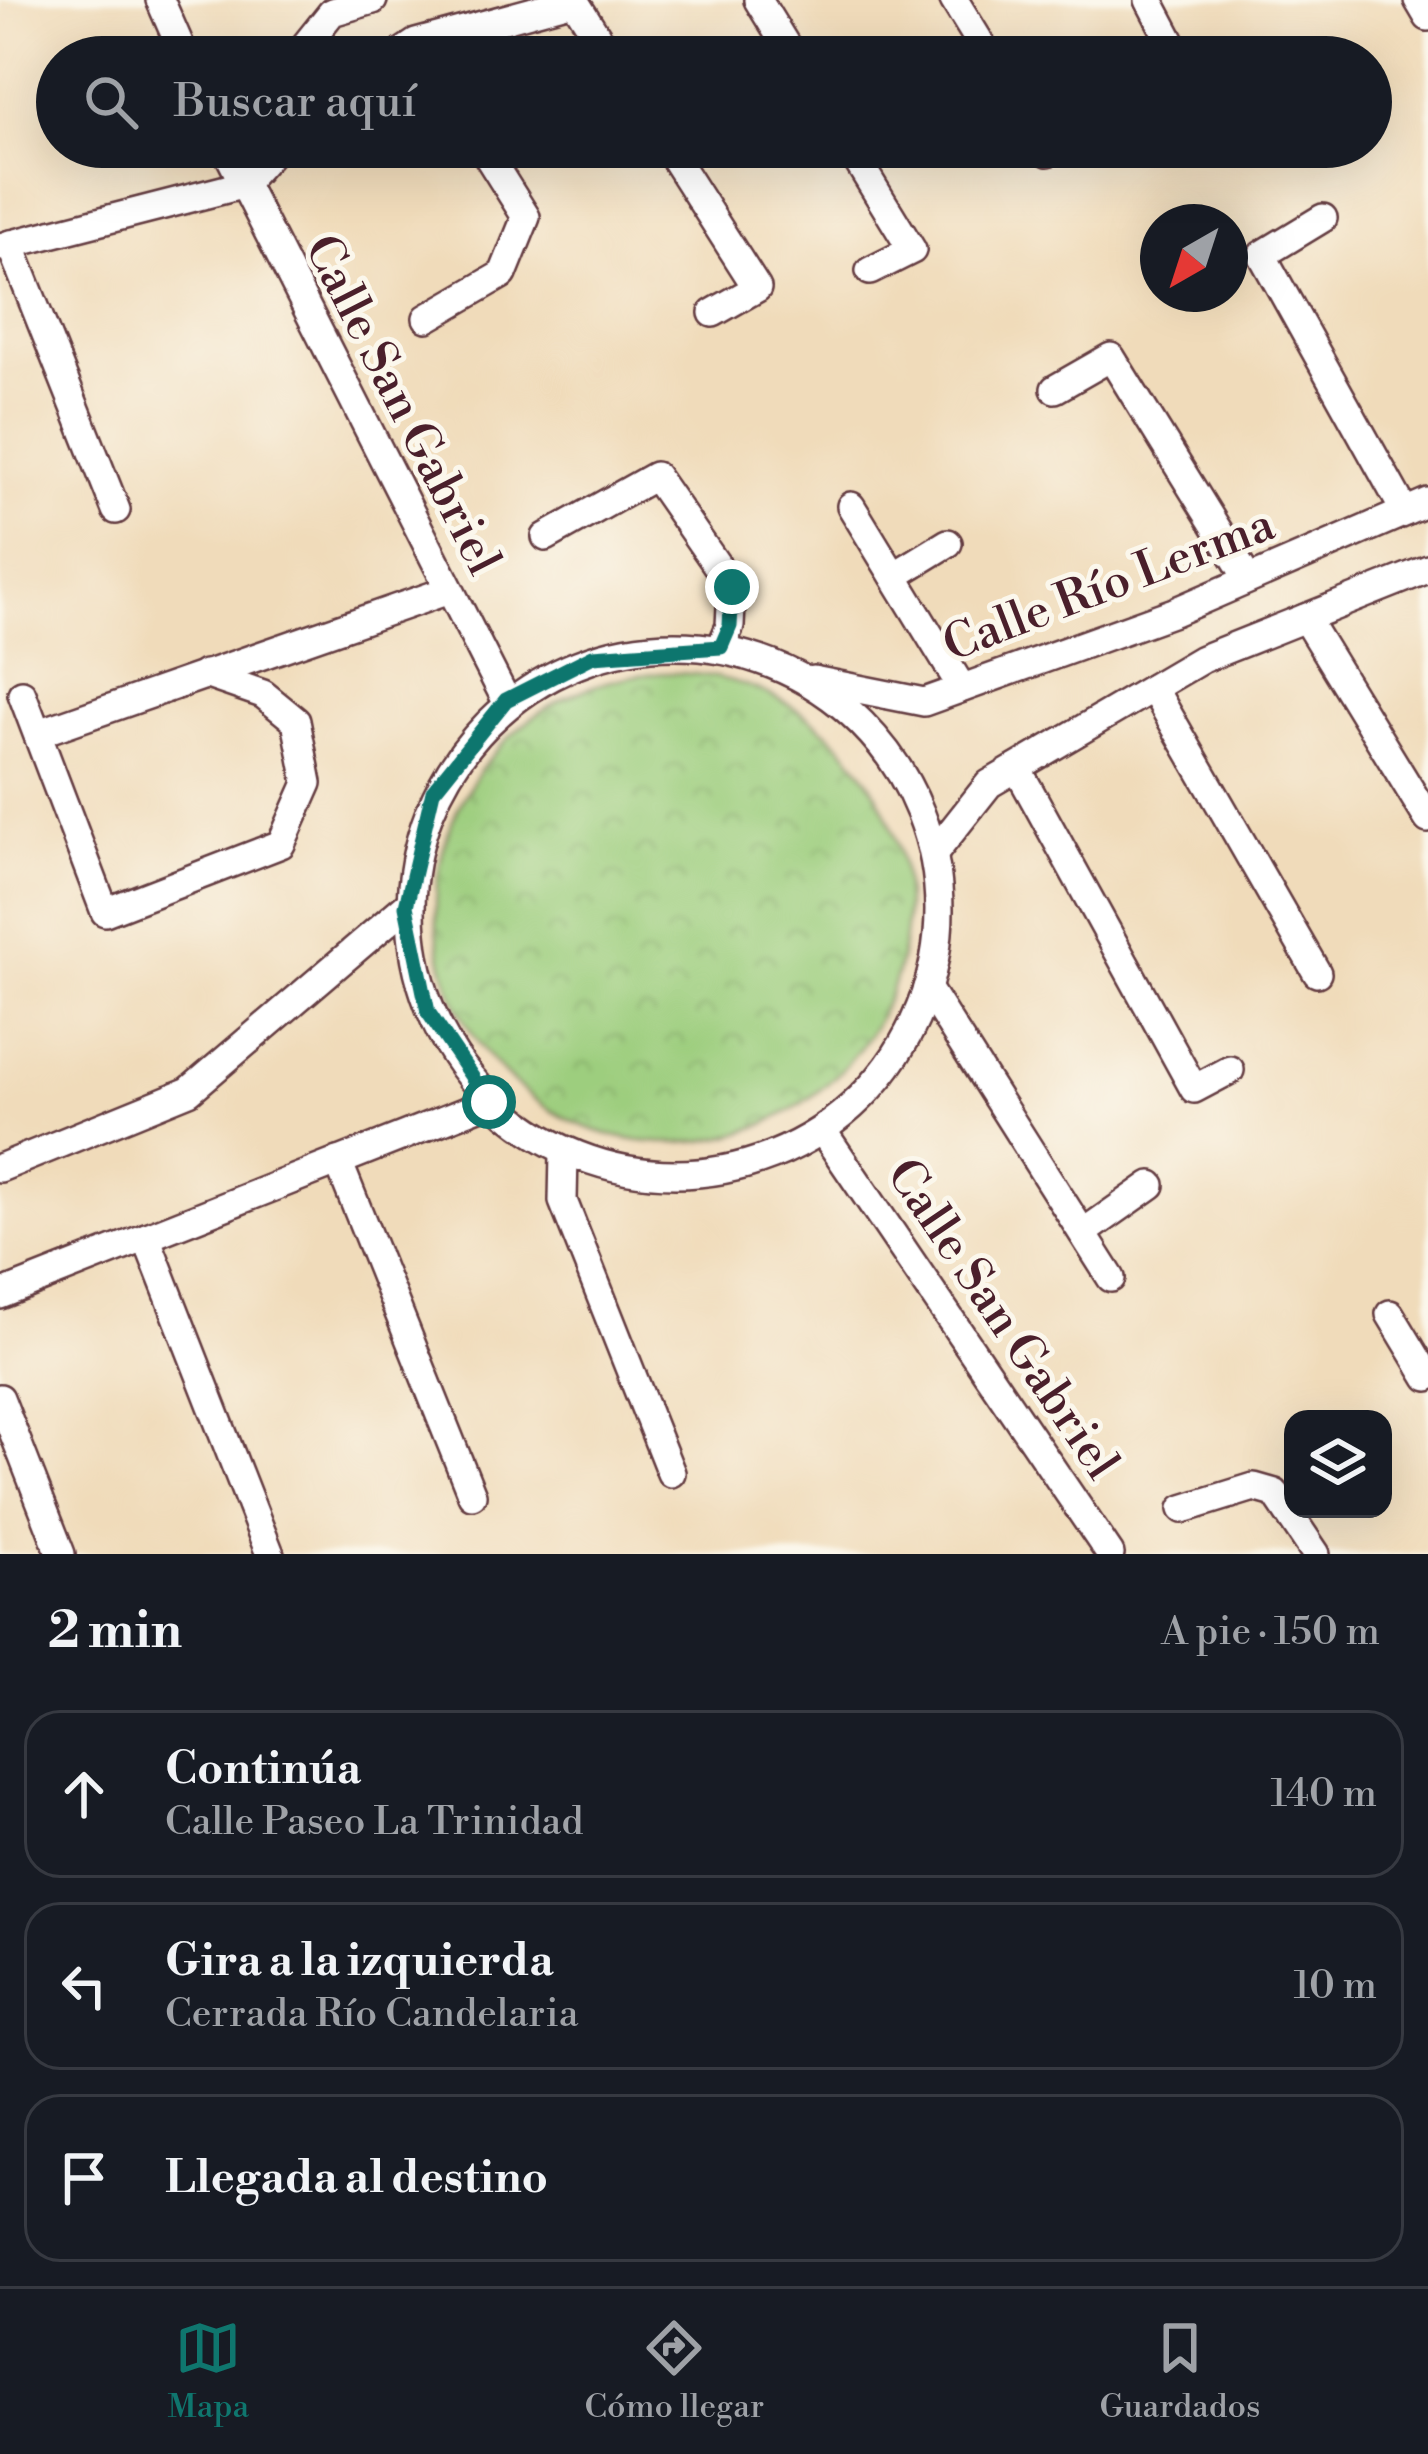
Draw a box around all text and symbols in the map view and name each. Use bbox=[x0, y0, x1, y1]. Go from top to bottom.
search box bbox=[36, 36, 1392, 168]
icon: search bbox=[78, 69, 144, 135]
text: Buscar aquí bbox=[174, 74, 416, 131]
north arrow bbox=[1140, 204, 1248, 312]
street label: Calle San Gabriel bbox=[290, 225, 513, 585]
street label: Calle Río Lerma bbox=[935, 495, 1284, 676]
route end bbox=[705, 560, 759, 614]
route start bbox=[462, 1075, 516, 1129]
street label: Calle San Gabriel bbox=[872, 1148, 1131, 1491]
map controls bbox=[1284, 1410, 1392, 1518]
button: layers bbox=[1284, 1410, 1392, 1518]
text: 2 min bbox=[48, 1600, 182, 1664]
text: A pie · 150 m bbox=[1161, 1608, 1380, 1657]
text: Continúa bbox=[165, 1741, 361, 1798]
icon: ahead bbox=[51, 1761, 117, 1827]
text: 140 m bbox=[1270, 1770, 1377, 1819]
text: Calle Paseo La Trinidad bbox=[165, 1798, 583, 1847]
text: Gira a la izquierda bbox=[165, 1933, 554, 1990]
icon: left bbox=[51, 1953, 117, 2019]
text: 10 m bbox=[1293, 1962, 1377, 2011]
text: Cerrada Río Candelaria bbox=[165, 1990, 578, 2039]
icon: arrive bbox=[51, 2145, 117, 2211]
text: Llegada al destino bbox=[165, 2150, 548, 2207]
tab: Mapa bbox=[168, 2315, 249, 2428]
tab: Cómo llegar bbox=[584, 2315, 764, 2428]
tab: Guardados bbox=[1099, 2315, 1260, 2428]

